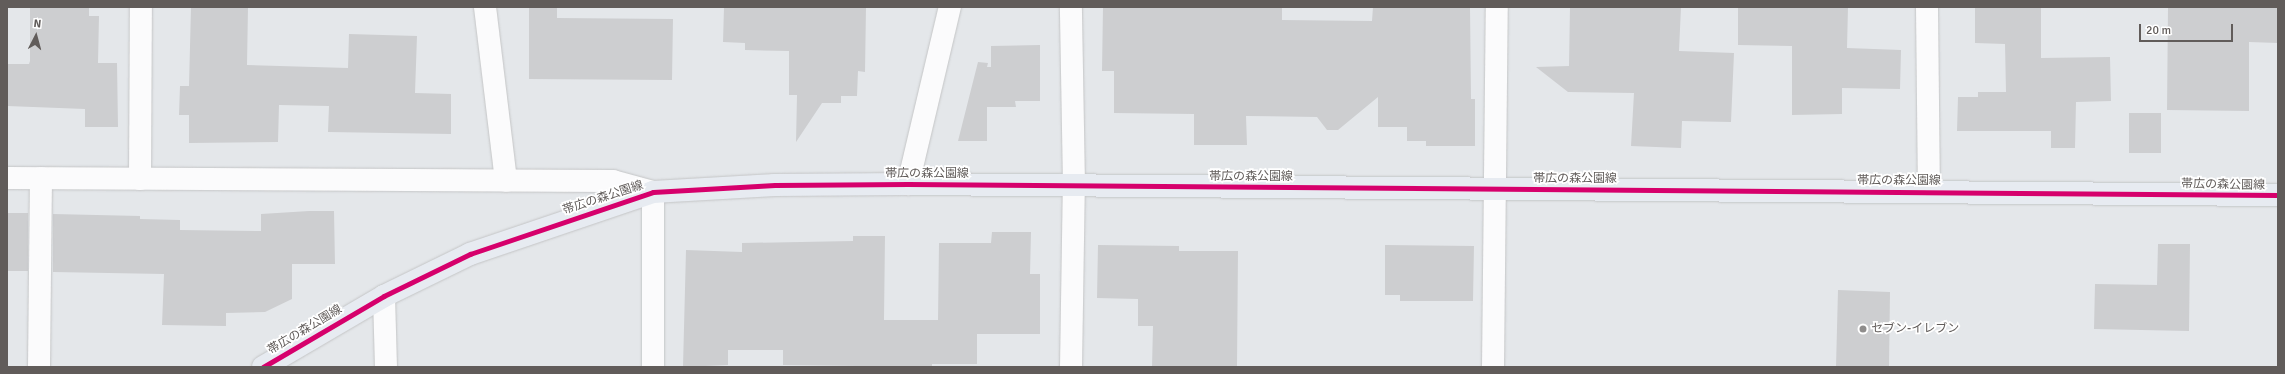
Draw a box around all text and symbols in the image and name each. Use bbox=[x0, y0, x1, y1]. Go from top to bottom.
north arrow bbox=[16, 16, 56, 56]
scale bar bbox=[2141, 16, 2235, 42]
text: N bbox=[33, 17, 42, 30]
text: 20 m bbox=[2146, 23, 2171, 38]
street label: 帯広の森公園線 bbox=[885, 167, 969, 181]
street label: 帯広の森公園線 bbox=[1209, 170, 1293, 184]
street label: 帯広の森公園線 bbox=[1533, 172, 1617, 186]
street label: 帯広の森公園線 bbox=[1857, 174, 1941, 188]
street label: 帯広の森公園線 bbox=[2181, 177, 2265, 193]
street label: 帯広の森公園線 bbox=[561, 178, 645, 218]
street label: 帯広の森公園線 bbox=[265, 302, 345, 358]
place label: セブン-イレブン bbox=[1871, 322, 1959, 336]
marker: セブン-イレブン bbox=[1858, 324, 1868, 334]

